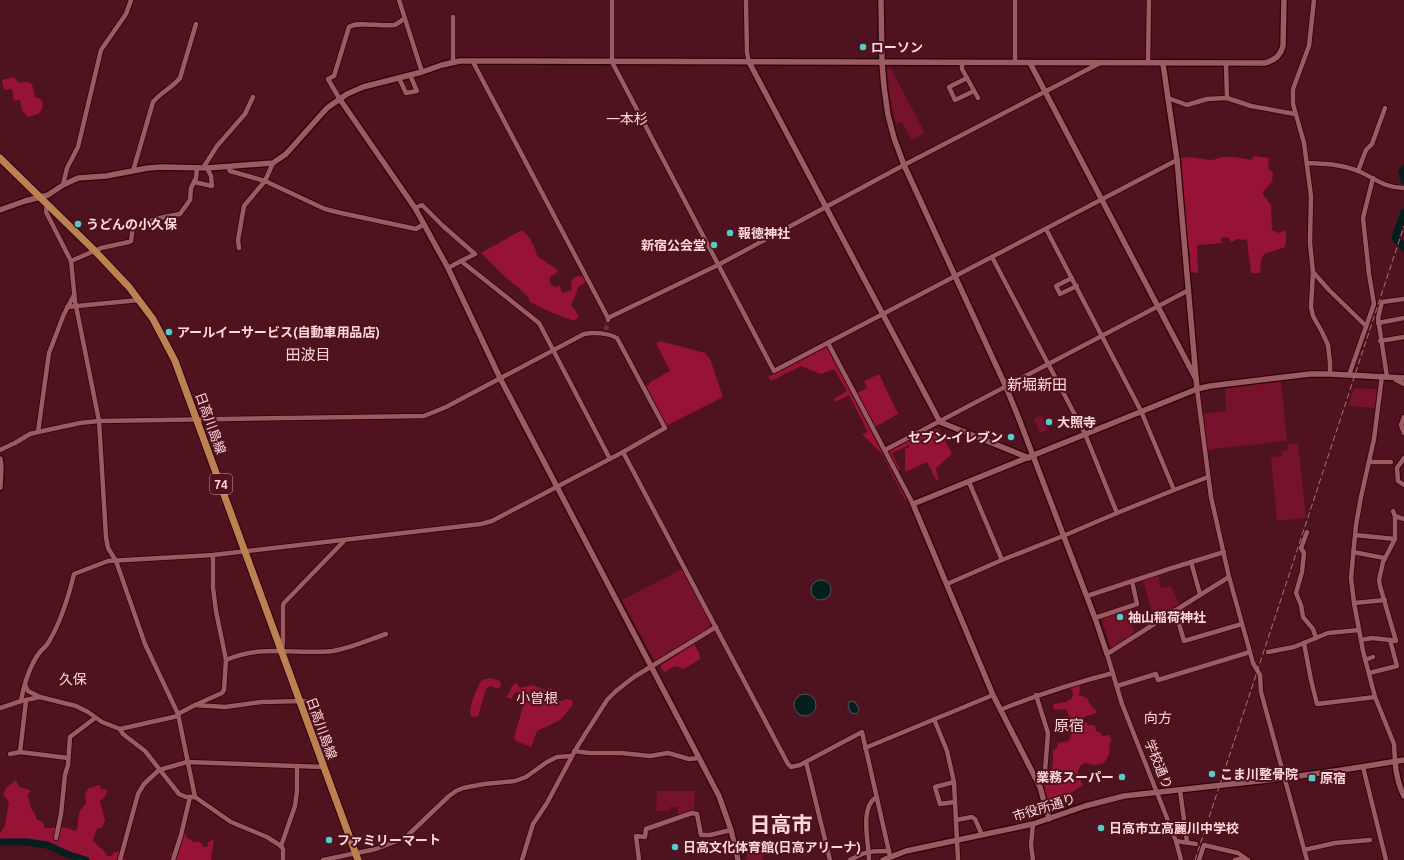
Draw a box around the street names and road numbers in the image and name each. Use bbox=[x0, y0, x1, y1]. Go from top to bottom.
street label: 日高川島線 bbox=[193, 390, 229, 456]
road number: 74 bbox=[210, 474, 232, 494]
street label: 日高川島線 bbox=[304, 695, 340, 761]
street label: 学校通り bbox=[1143, 737, 1175, 791]
street label: 市役所通り bbox=[1011, 791, 1077, 823]

